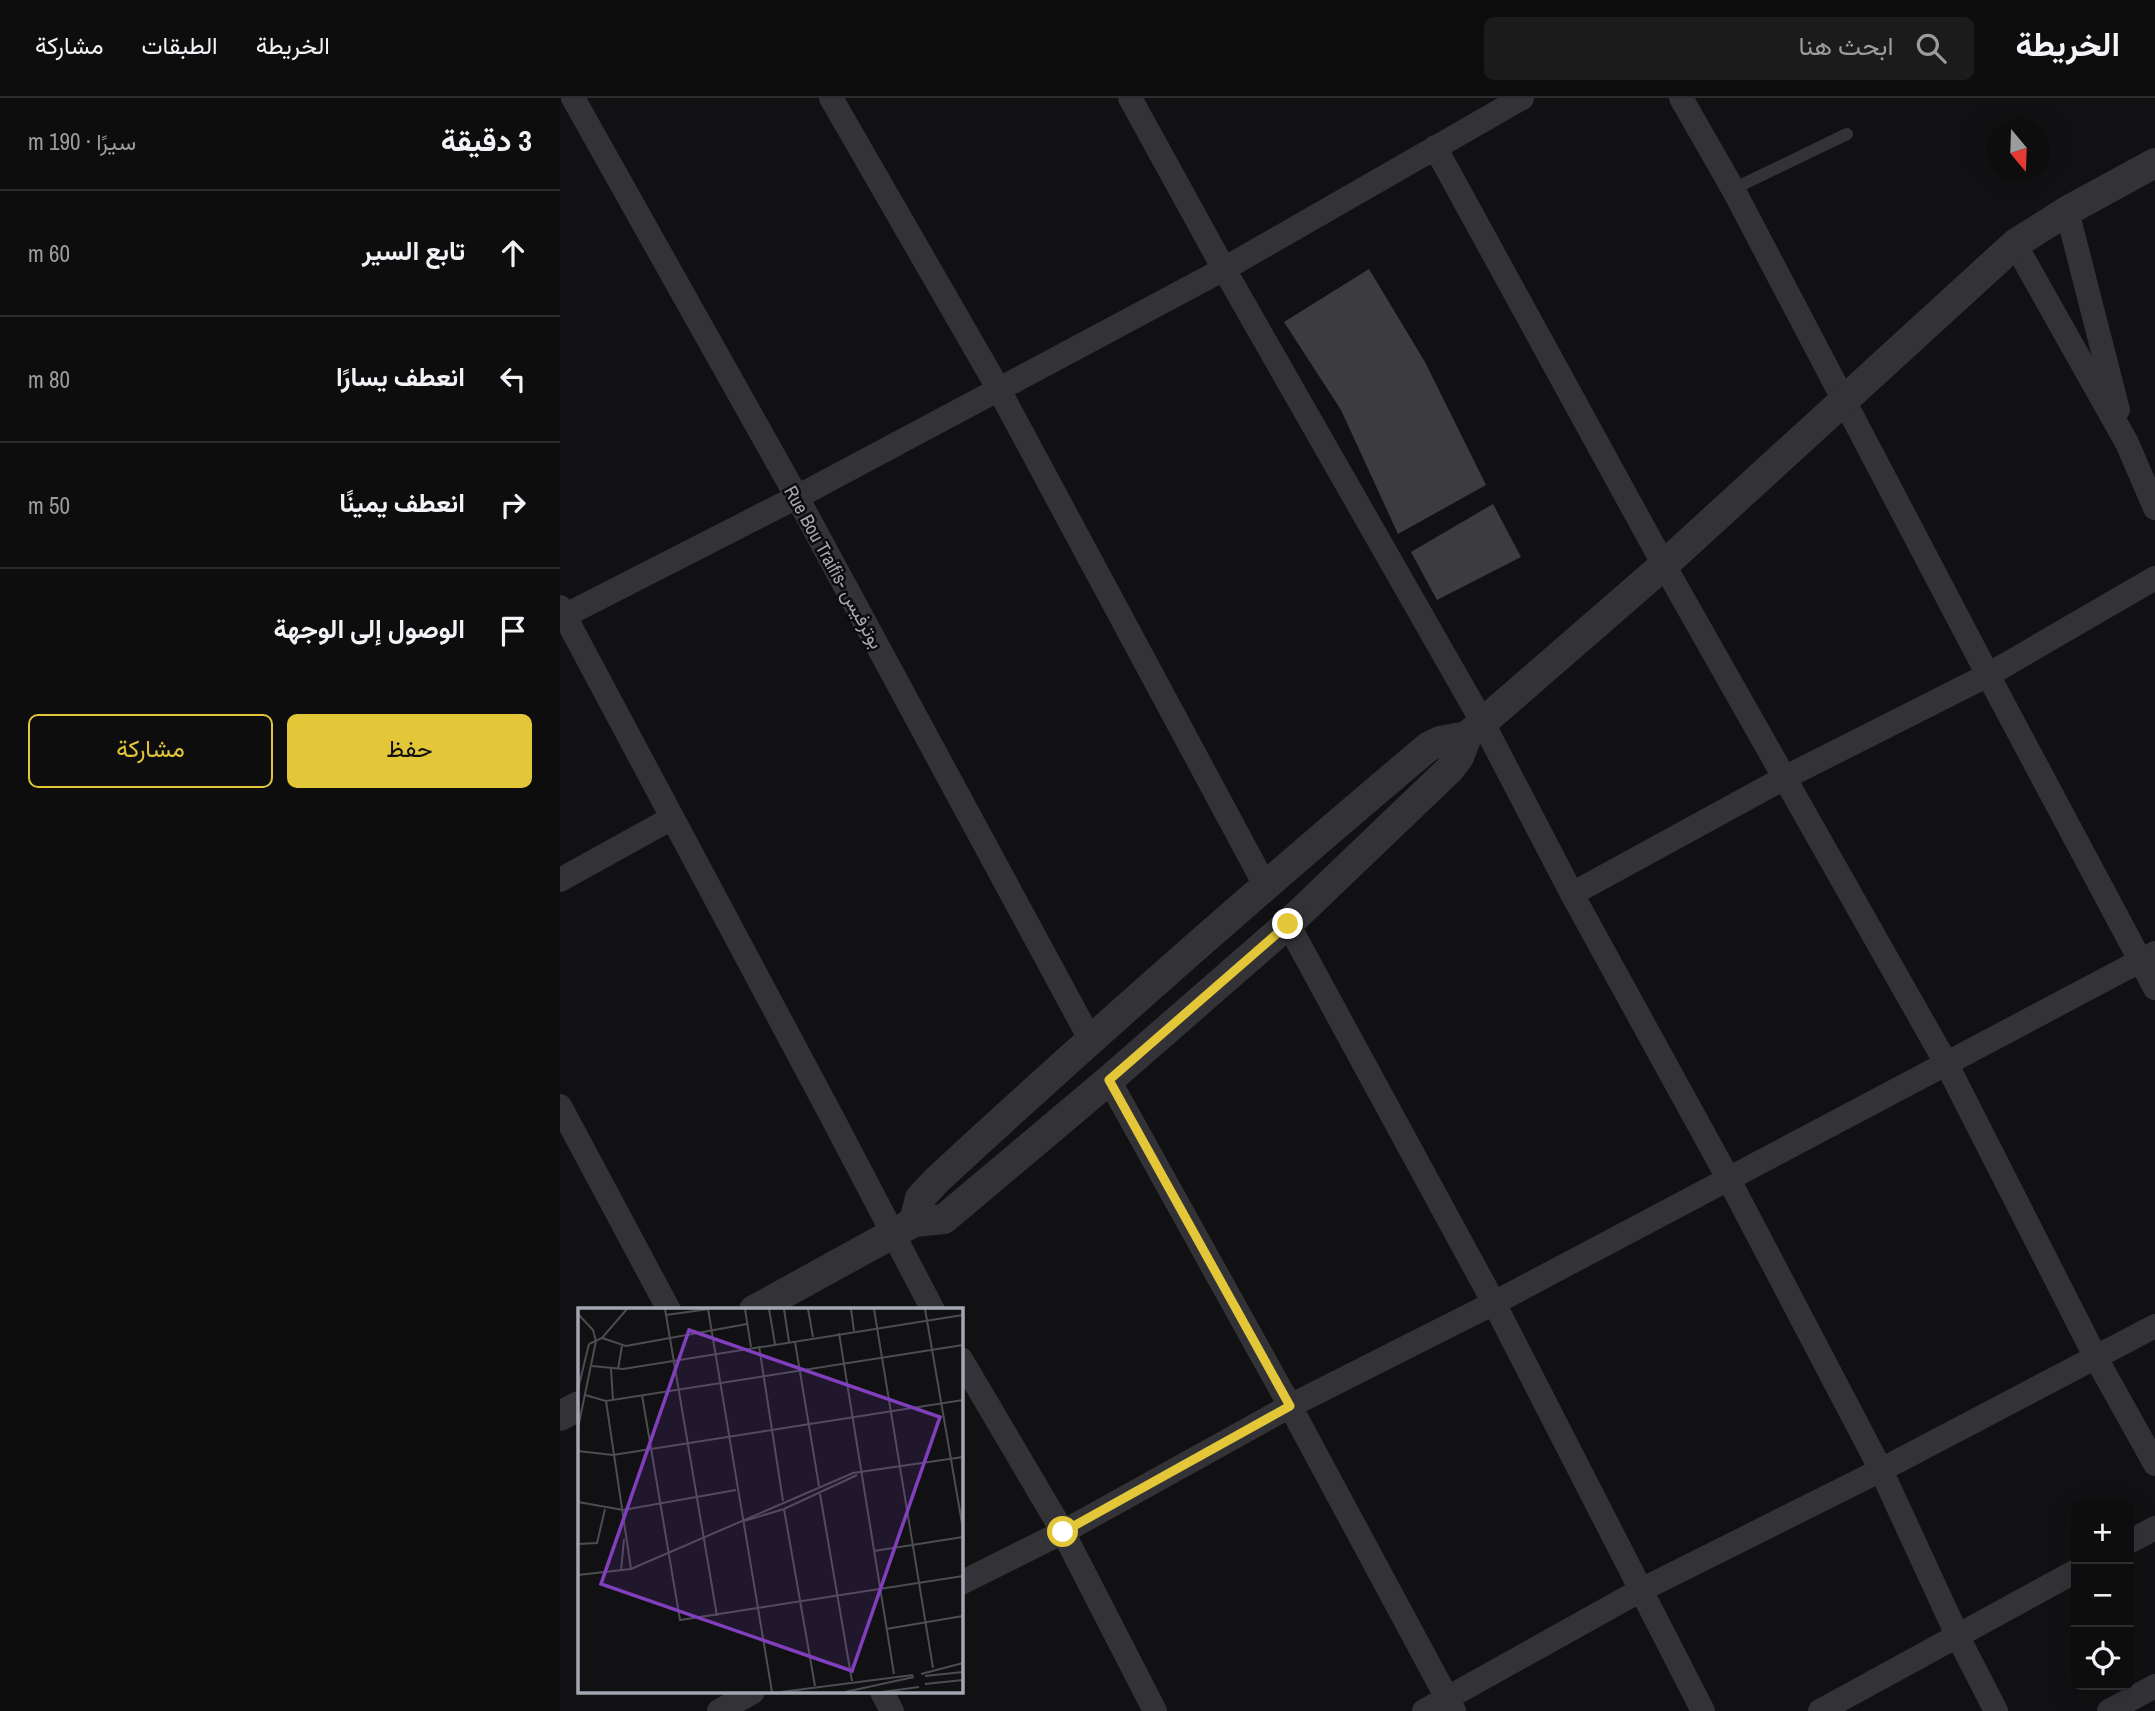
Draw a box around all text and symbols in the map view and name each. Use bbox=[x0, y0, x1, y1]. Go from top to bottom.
search box bbox=[1484, 17, 1974, 80]
text: الخريطة bbox=[2016, 22, 2120, 66]
text: ابحث هنا bbox=[1798, 28, 1894, 63]
text: مشاركة bbox=[35, 29, 103, 61]
text: الطبقات bbox=[141, 29, 218, 61]
text: الخريطة bbox=[256, 29, 330, 61]
icon: search bbox=[1912, 29, 1950, 67]
north arrow bbox=[1987, 119, 2050, 182]
text: 3 دقيقة bbox=[441, 120, 532, 160]
text: سيرًا · 190 m bbox=[28, 126, 136, 157]
text: تابع السير bbox=[362, 233, 465, 268]
icon: ahead bbox=[494, 234, 532, 272]
text: 60 m bbox=[28, 238, 70, 269]
text: انعطف يسارًا bbox=[336, 359, 465, 394]
icon: left bbox=[494, 360, 532, 398]
text: 80 m bbox=[28, 364, 70, 395]
street label: Rue Bou Traifis- بوترفيس bbox=[778, 481, 890, 653]
text: انعطف يمينًا bbox=[339, 485, 465, 520]
icon: right bbox=[494, 486, 532, 524]
text: 50 m bbox=[28, 490, 70, 521]
text: الوصول إلى الوجهة bbox=[273, 611, 465, 646]
icon: arrive bbox=[494, 612, 532, 650]
button: مشاركة bbox=[28, 714, 273, 788]
button: حفظ bbox=[287, 714, 532, 788]
route end bbox=[1272, 908, 1303, 939]
inset map bbox=[578, 1308, 962, 1694]
map controls bbox=[2071, 1501, 2134, 1690]
button: + bbox=[2071, 1501, 2134, 1564]
route start bbox=[1047, 1516, 1078, 1547]
button: − bbox=[2071, 1564, 2134, 1627]
button: locate bbox=[2071, 1627, 2134, 1690]

